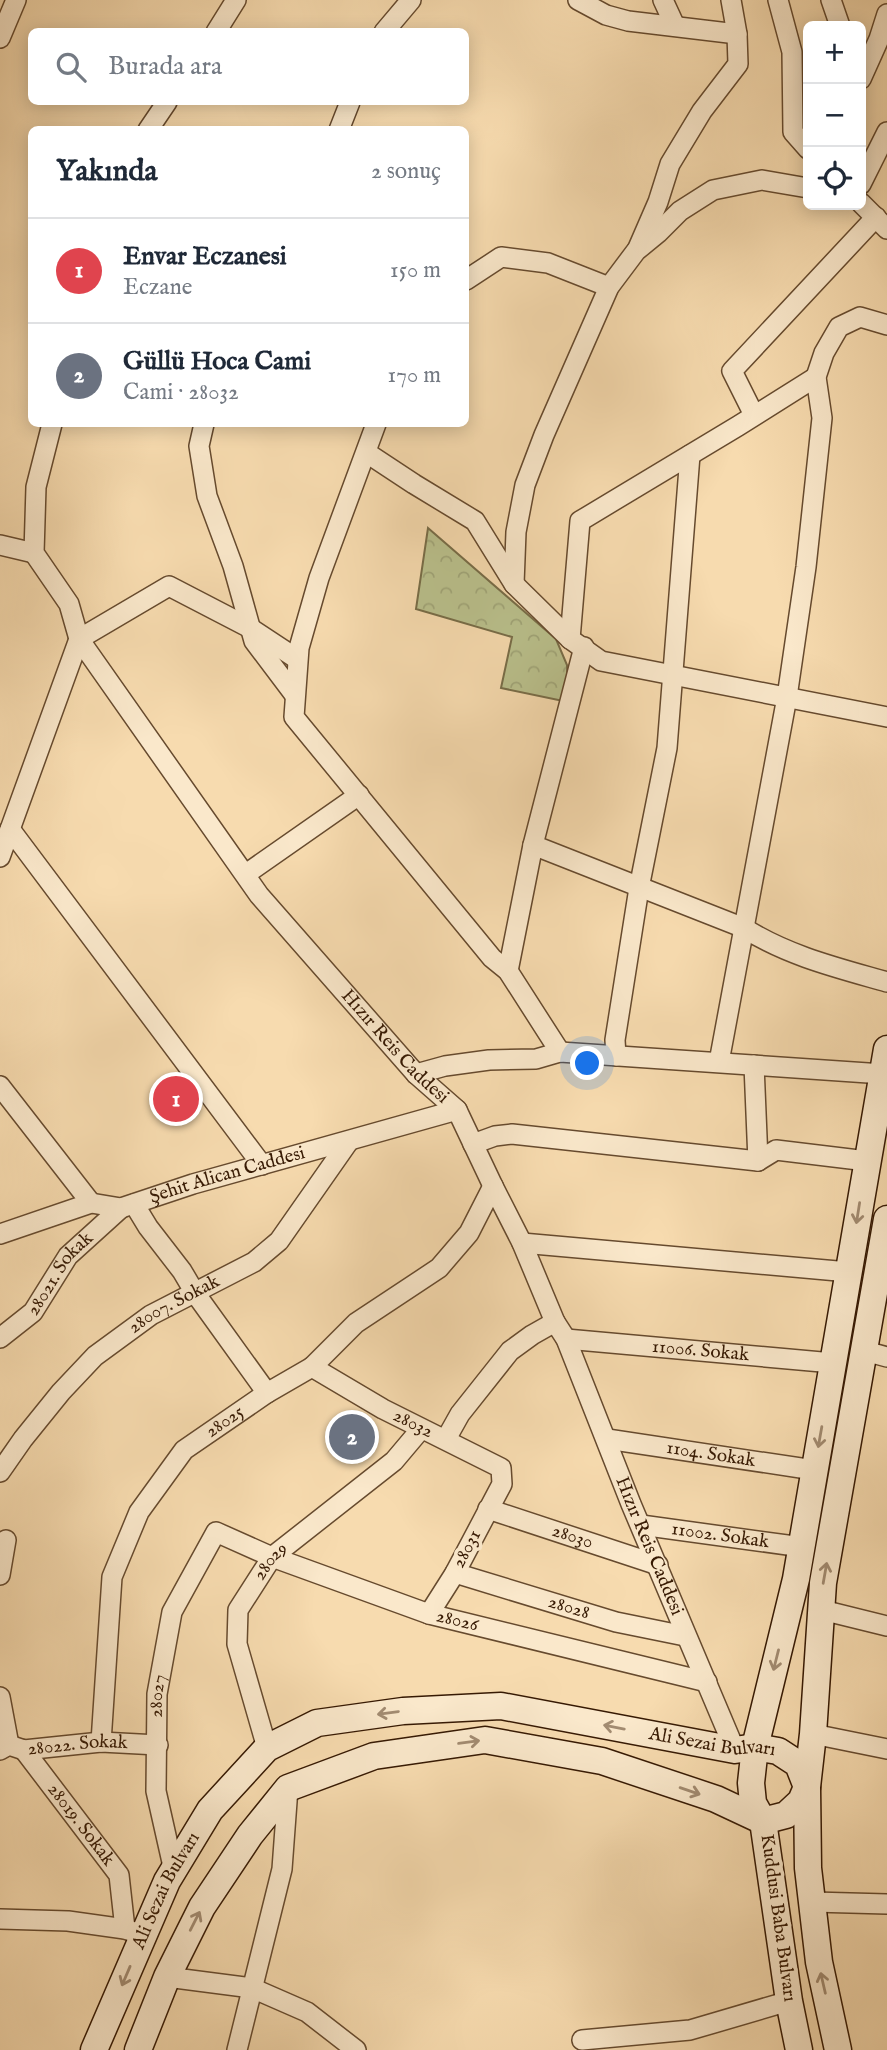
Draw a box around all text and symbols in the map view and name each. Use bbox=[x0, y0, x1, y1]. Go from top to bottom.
map controls bbox=[803, 21, 866, 210]
button: + bbox=[803, 21, 866, 84]
search box bbox=[28, 28, 469, 105]
icon: search bbox=[52, 48, 90, 86]
text: Burada ara bbox=[108, 50, 222, 83]
button: − bbox=[803, 84, 866, 147]
button: locate bbox=[803, 147, 866, 210]
text: Yakında bbox=[56, 153, 158, 191]
text: 2 sonuç bbox=[371, 157, 441, 186]
text: Envar Eczanesi bbox=[123, 240, 287, 273]
text: 1 bbox=[75, 256, 83, 285]
text: 150 m bbox=[390, 256, 441, 285]
text: Eczane bbox=[123, 273, 192, 302]
text: Güllü Hoca Cami bbox=[123, 345, 311, 378]
text: 2 bbox=[74, 361, 84, 390]
text: 170 m bbox=[388, 361, 441, 390]
text: Cami · 28032 bbox=[123, 378, 239, 407]
street label: Hızır Reis Caddesi bbox=[336, 985, 454, 1109]
your location bbox=[570, 1046, 604, 1080]
pin: 1 bbox=[153, 1073, 199, 1125]
street label: Şehit Alican Caddesi bbox=[147, 1141, 308, 1210]
one-way arrow bbox=[851, 1201, 864, 1224]
street label: 28021. Sokak bbox=[22, 1226, 99, 1320]
street label: 28007. Sokak bbox=[124, 1269, 225, 1339]
street label: 11006. Sokak bbox=[651, 1335, 751, 1367]
street label: 28025 bbox=[201, 1400, 249, 1444]
street label: 28032 bbox=[389, 1404, 437, 1444]
pin: 2 bbox=[329, 1411, 375, 1463]
one-way arrow bbox=[813, 1425, 826, 1448]
street label: 1104. Sokak bbox=[665, 1436, 758, 1473]
street label: Hızır Reis Caddesi bbox=[609, 1473, 689, 1619]
street label: 11002. Sokak bbox=[670, 1517, 771, 1554]
street label: 28030 bbox=[549, 1519, 596, 1555]
street label: 28031 bbox=[447, 1526, 487, 1572]
street label: 28029 bbox=[248, 1537, 293, 1585]
one-way arrow bbox=[819, 1562, 832, 1585]
street label: 28028 bbox=[545, 1590, 592, 1625]
street label: 28026 bbox=[434, 1604, 482, 1638]
one-way arrow bbox=[769, 1648, 782, 1671]
street label: 28027 bbox=[145, 1673, 172, 1718]
one-way arrow bbox=[378, 1707, 400, 1720]
one-way arrow bbox=[603, 1720, 626, 1734]
street label: Ali Sezai Bulvarı bbox=[646, 1722, 777, 1762]
street label: 28022. Sokak bbox=[26, 1730, 129, 1762]
one-way arrow bbox=[457, 1736, 480, 1749]
street label: 28019. Sokak bbox=[42, 1779, 120, 1872]
one-way arrow bbox=[678, 1785, 700, 1798]
street label: Ali Sezai Bulvarı bbox=[127, 1828, 206, 1954]
street label: Kuddusi Baba Bulvarı bbox=[754, 1833, 802, 2003]
one-way arrow bbox=[189, 1911, 203, 1932]
one-way arrow bbox=[119, 1965, 132, 1987]
one-way arrow bbox=[816, 1972, 830, 1995]

